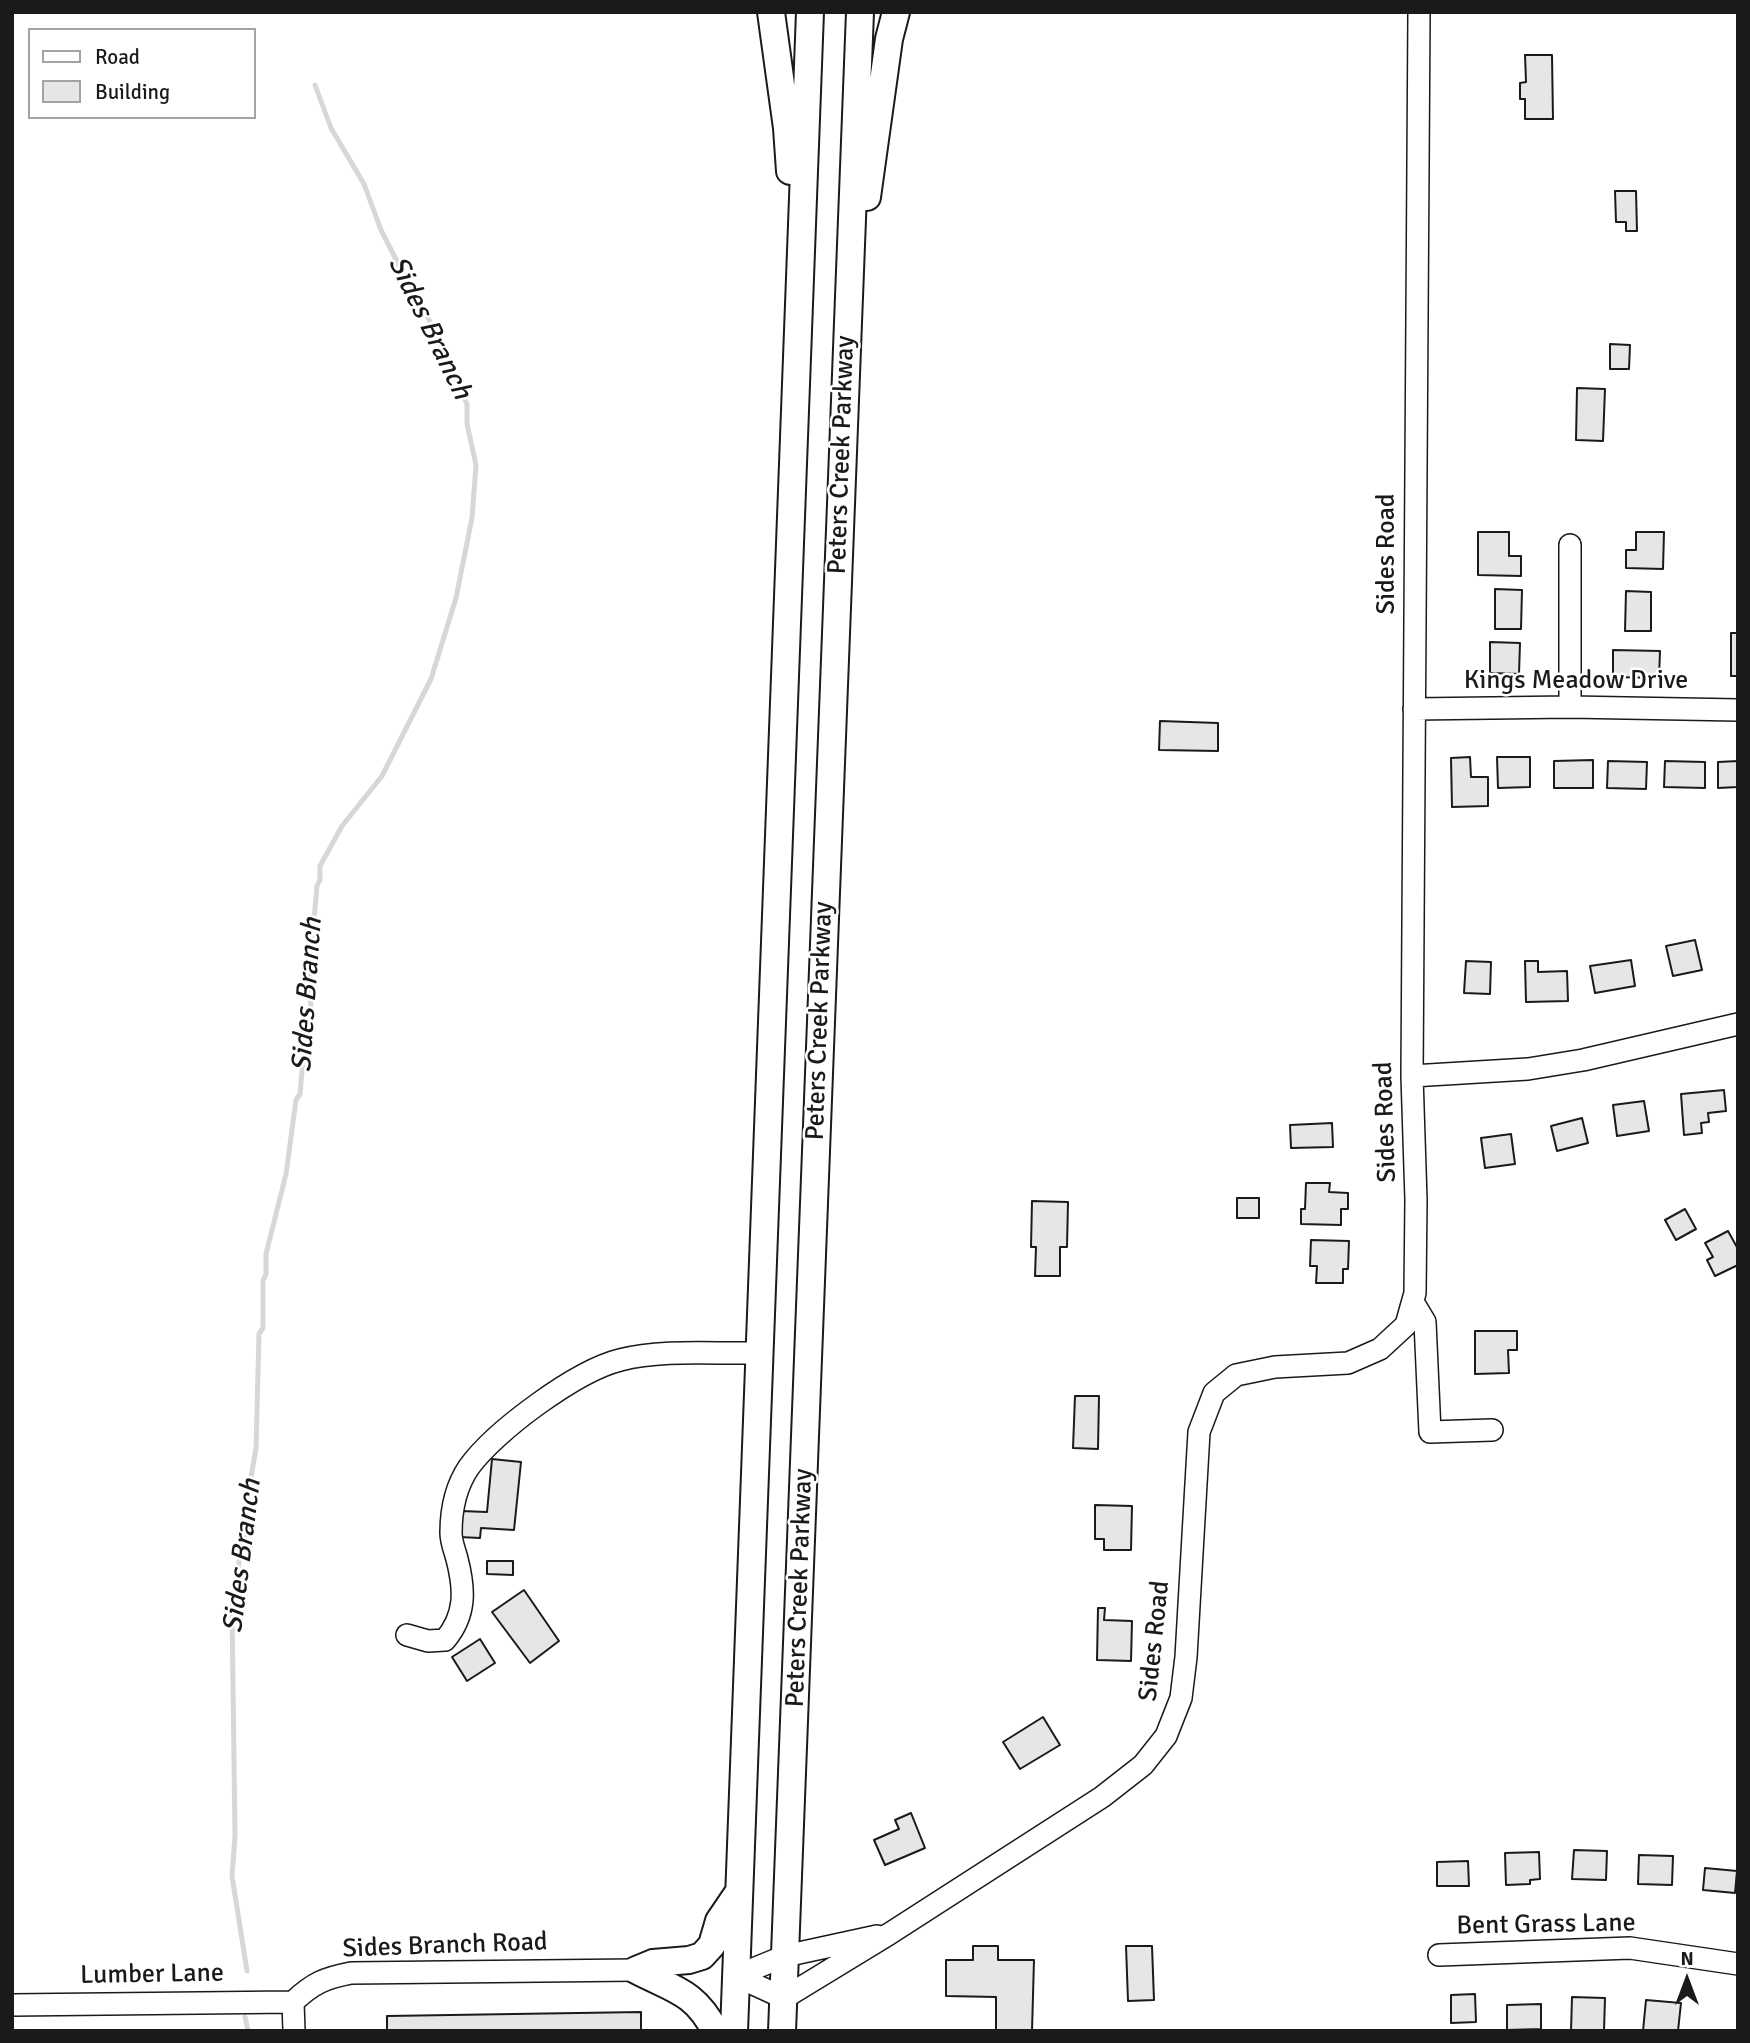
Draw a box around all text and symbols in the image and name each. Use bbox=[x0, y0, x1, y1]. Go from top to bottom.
legend bbox=[28, 28, 256, 119]
text: Road bbox=[95, 44, 140, 70]
text: Building bbox=[95, 79, 170, 105]
water label: Sides Branch bbox=[380, 251, 478, 405]
street label: Peters Creek Parkway bbox=[822, 335, 862, 575]
street label: Sides Road bbox=[1371, 493, 1403, 615]
street label: Kings Meadow Drive bbox=[1464, 665, 1688, 697]
street label: Peters Creek Parkway bbox=[800, 901, 840, 1141]
water label: Sides Branch bbox=[286, 917, 330, 1073]
street label: Sides Road bbox=[1368, 1061, 1404, 1183]
street label: Peters Creek Parkway bbox=[780, 1468, 820, 1708]
water label: Sides Branch bbox=[217, 1477, 269, 1635]
street label: Sides Road bbox=[1133, 1579, 1177, 1703]
street label: Bent Grass Lane bbox=[1456, 1908, 1636, 1942]
street label: Sides Branch Road bbox=[342, 1927, 548, 1965]
north arrow bbox=[1652, 1945, 1722, 2015]
text: N bbox=[1680, 1947, 1694, 1971]
street label: Lumber Lane bbox=[80, 1958, 224, 1992]

